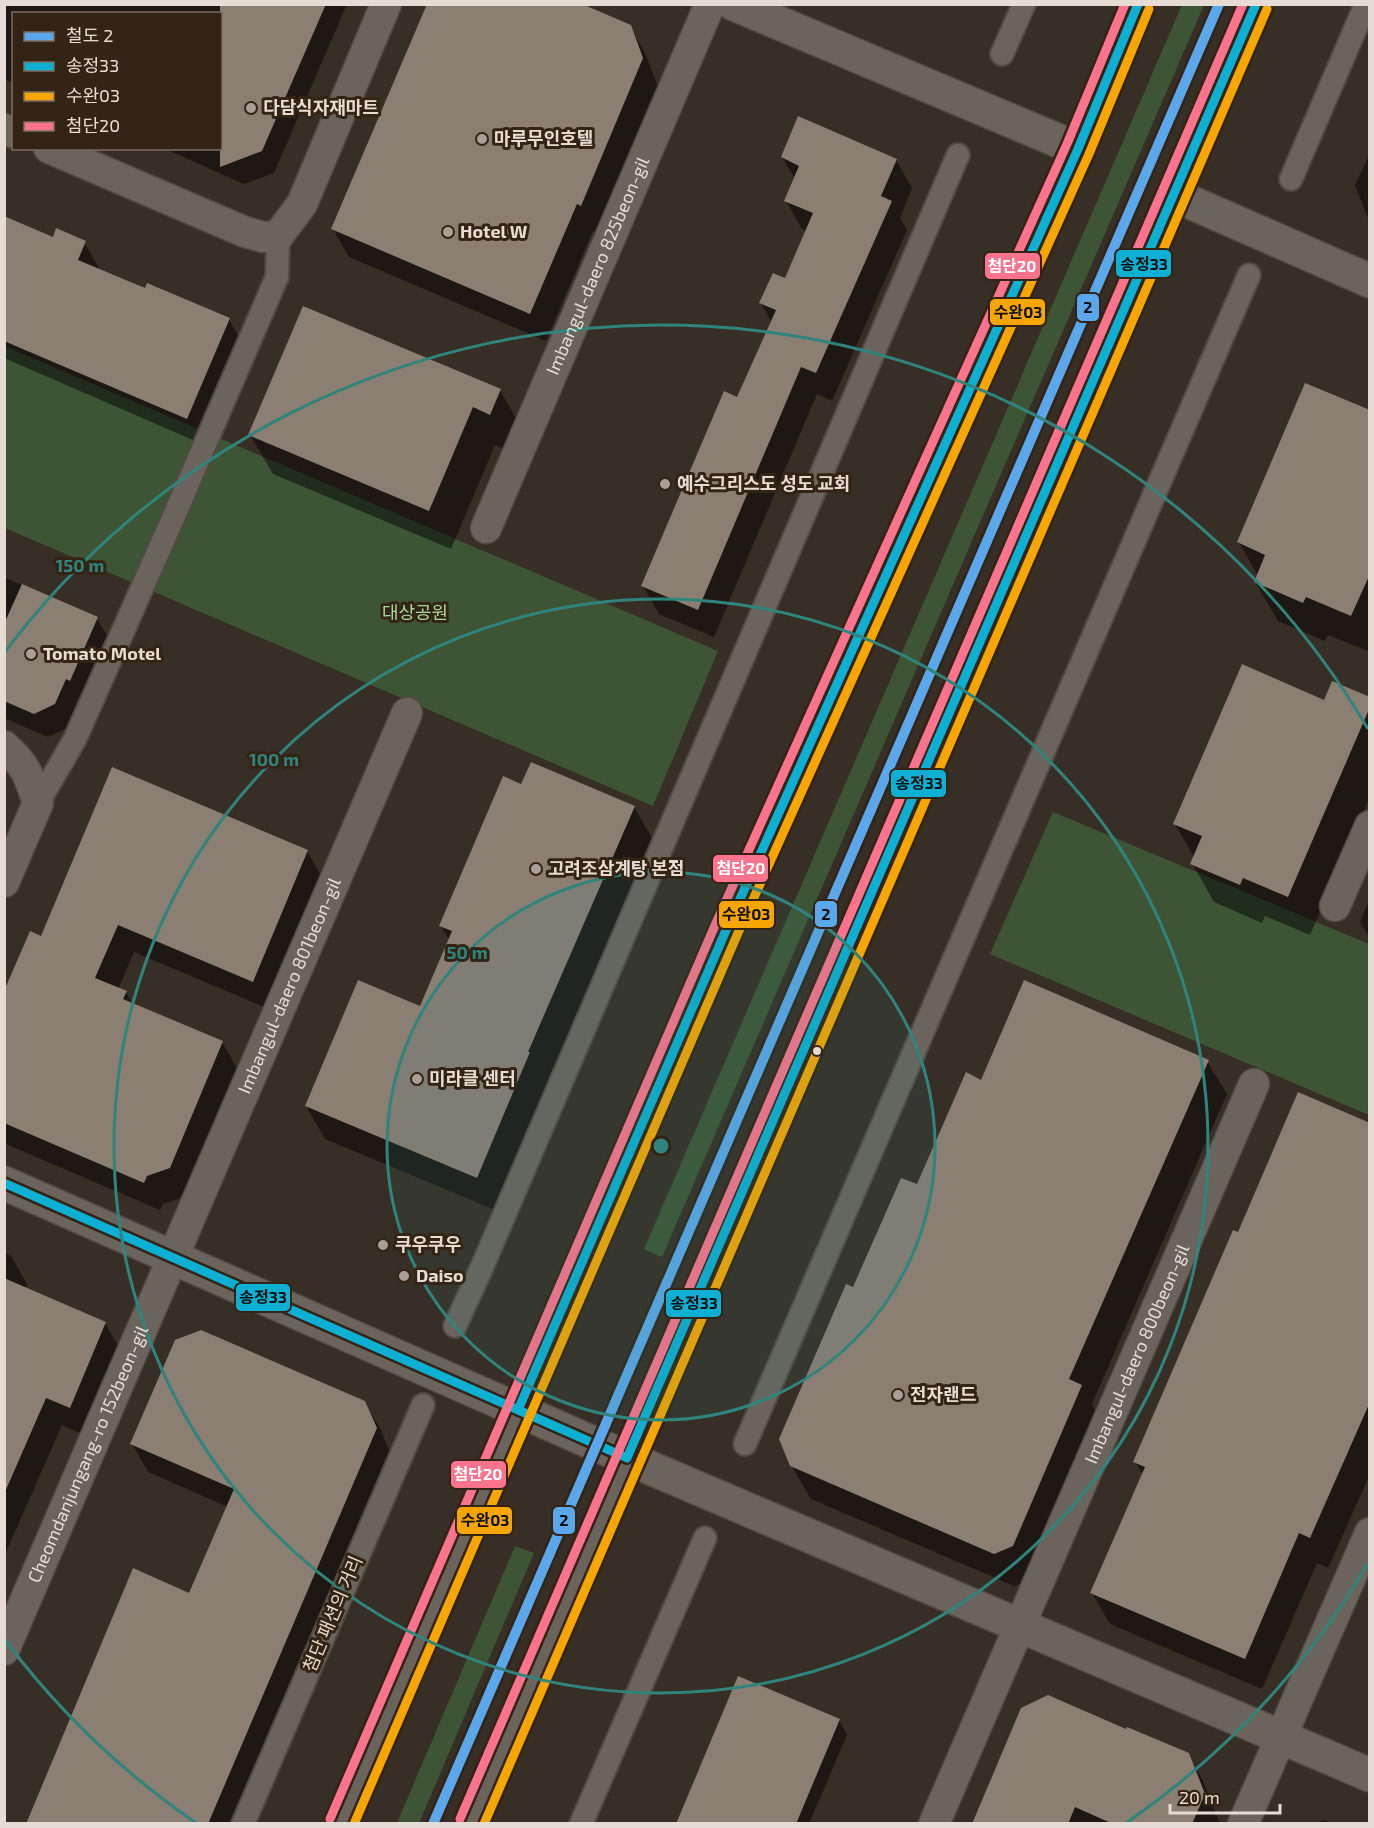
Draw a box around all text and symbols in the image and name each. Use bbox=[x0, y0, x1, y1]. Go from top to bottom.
legend bbox=[12, 12, 222, 150]
text: 철도 2 bbox=[66, 24, 113, 46]
text: 송정33 bbox=[66, 54, 119, 76]
text: 수완03 bbox=[66, 84, 120, 106]
place label: 다담식자재마트 bbox=[263, 96, 379, 118]
marker: 다담식자재마트 bbox=[244, 101, 258, 115]
text: 첨단20 bbox=[66, 114, 120, 136]
place label: 마루무인호텔 bbox=[494, 127, 593, 149]
marker: 마루무인호텔 bbox=[475, 132, 489, 146]
street label: Imbangul-daero 825beon-gil bbox=[541, 153, 654, 378]
place label: Hotel W bbox=[460, 220, 528, 242]
marker: Hotel W bbox=[441, 225, 455, 239]
line badge: 송정33 bbox=[1115, 249, 1172, 278]
line badge: 첨단20 bbox=[984, 252, 1041, 280]
text: 송정33 bbox=[1120, 254, 1168, 273]
text: 첨단20 bbox=[988, 256, 1036, 275]
line badge: 2 bbox=[1076, 293, 1100, 322]
text: 2 bbox=[1083, 297, 1093, 316]
line badge: 수완03 bbox=[989, 298, 1046, 326]
text: 수완03 bbox=[994, 302, 1042, 321]
place label: 예수그리스도 성도 교회 bbox=[677, 472, 850, 494]
marker: 예수그리스도 성도 교회 bbox=[658, 477, 672, 491]
text: 150 m bbox=[56, 554, 104, 576]
park label: 대상공원 bbox=[382, 601, 448, 623]
place label: Tomato Motel bbox=[43, 642, 161, 664]
marker: Tomato Motel bbox=[24, 647, 38, 661]
text: 100 m bbox=[249, 748, 299, 770]
line badge: 송정33 bbox=[890, 769, 947, 798]
text: 송정33 bbox=[895, 773, 943, 792]
line badge: 첨단20 bbox=[712, 854, 769, 883]
place label: 고려조삼계탕 본점 bbox=[548, 857, 684, 879]
text: 첨단20 bbox=[717, 858, 765, 877]
marker: 고려조삼계탕 본점 bbox=[529, 862, 543, 876]
street label: Imbangul-daero 801beon-gil bbox=[233, 873, 345, 1097]
line badge: 수완03 bbox=[718, 900, 775, 929]
line badge: 2 bbox=[814, 900, 838, 928]
text: 수완03 bbox=[722, 904, 770, 923]
text: 2 bbox=[821, 904, 831, 923]
text: 50 m bbox=[446, 941, 488, 963]
unlabelled marker bbox=[811, 1045, 823, 1057]
place label: 미라클 센터 bbox=[429, 1067, 516, 1089]
marker: 미라클 센터 bbox=[410, 1072, 424, 1086]
centre of rings bbox=[651, 1136, 671, 1156]
place label: 쿠우쿠우 bbox=[395, 1233, 461, 1255]
marker: 쿠우쿠우 bbox=[376, 1238, 390, 1252]
street label: Imbangul-daero 800beon-gil bbox=[1079, 1240, 1194, 1467]
place label: Daiso bbox=[416, 1264, 464, 1286]
marker: Daiso bbox=[397, 1269, 411, 1283]
line badge: 송정33 bbox=[235, 1283, 291, 1312]
text: 송정33 bbox=[239, 1287, 287, 1306]
line badge: 송정33 bbox=[665, 1289, 722, 1318]
text: 송정33 bbox=[670, 1293, 718, 1312]
street label: Cheomdanjungang-ro 152beon-gil bbox=[22, 1321, 152, 1586]
place label: 전자랜드 bbox=[910, 1383, 976, 1405]
marker: 전자랜드 bbox=[891, 1388, 905, 1402]
line badge: 첨단20 bbox=[450, 1460, 507, 1489]
text: 첨단20 bbox=[454, 1464, 502, 1483]
line badge: 수완03 bbox=[456, 1506, 513, 1535]
line badge: 2 bbox=[552, 1506, 576, 1535]
text: 수완03 bbox=[461, 1510, 509, 1529]
text: 2 bbox=[559, 1510, 569, 1529]
street label: 첨단 패션의 거리 bbox=[298, 1552, 366, 1675]
scale bar bbox=[1170, 1777, 1280, 1815]
text: 20 m bbox=[1179, 1786, 1220, 1808]

